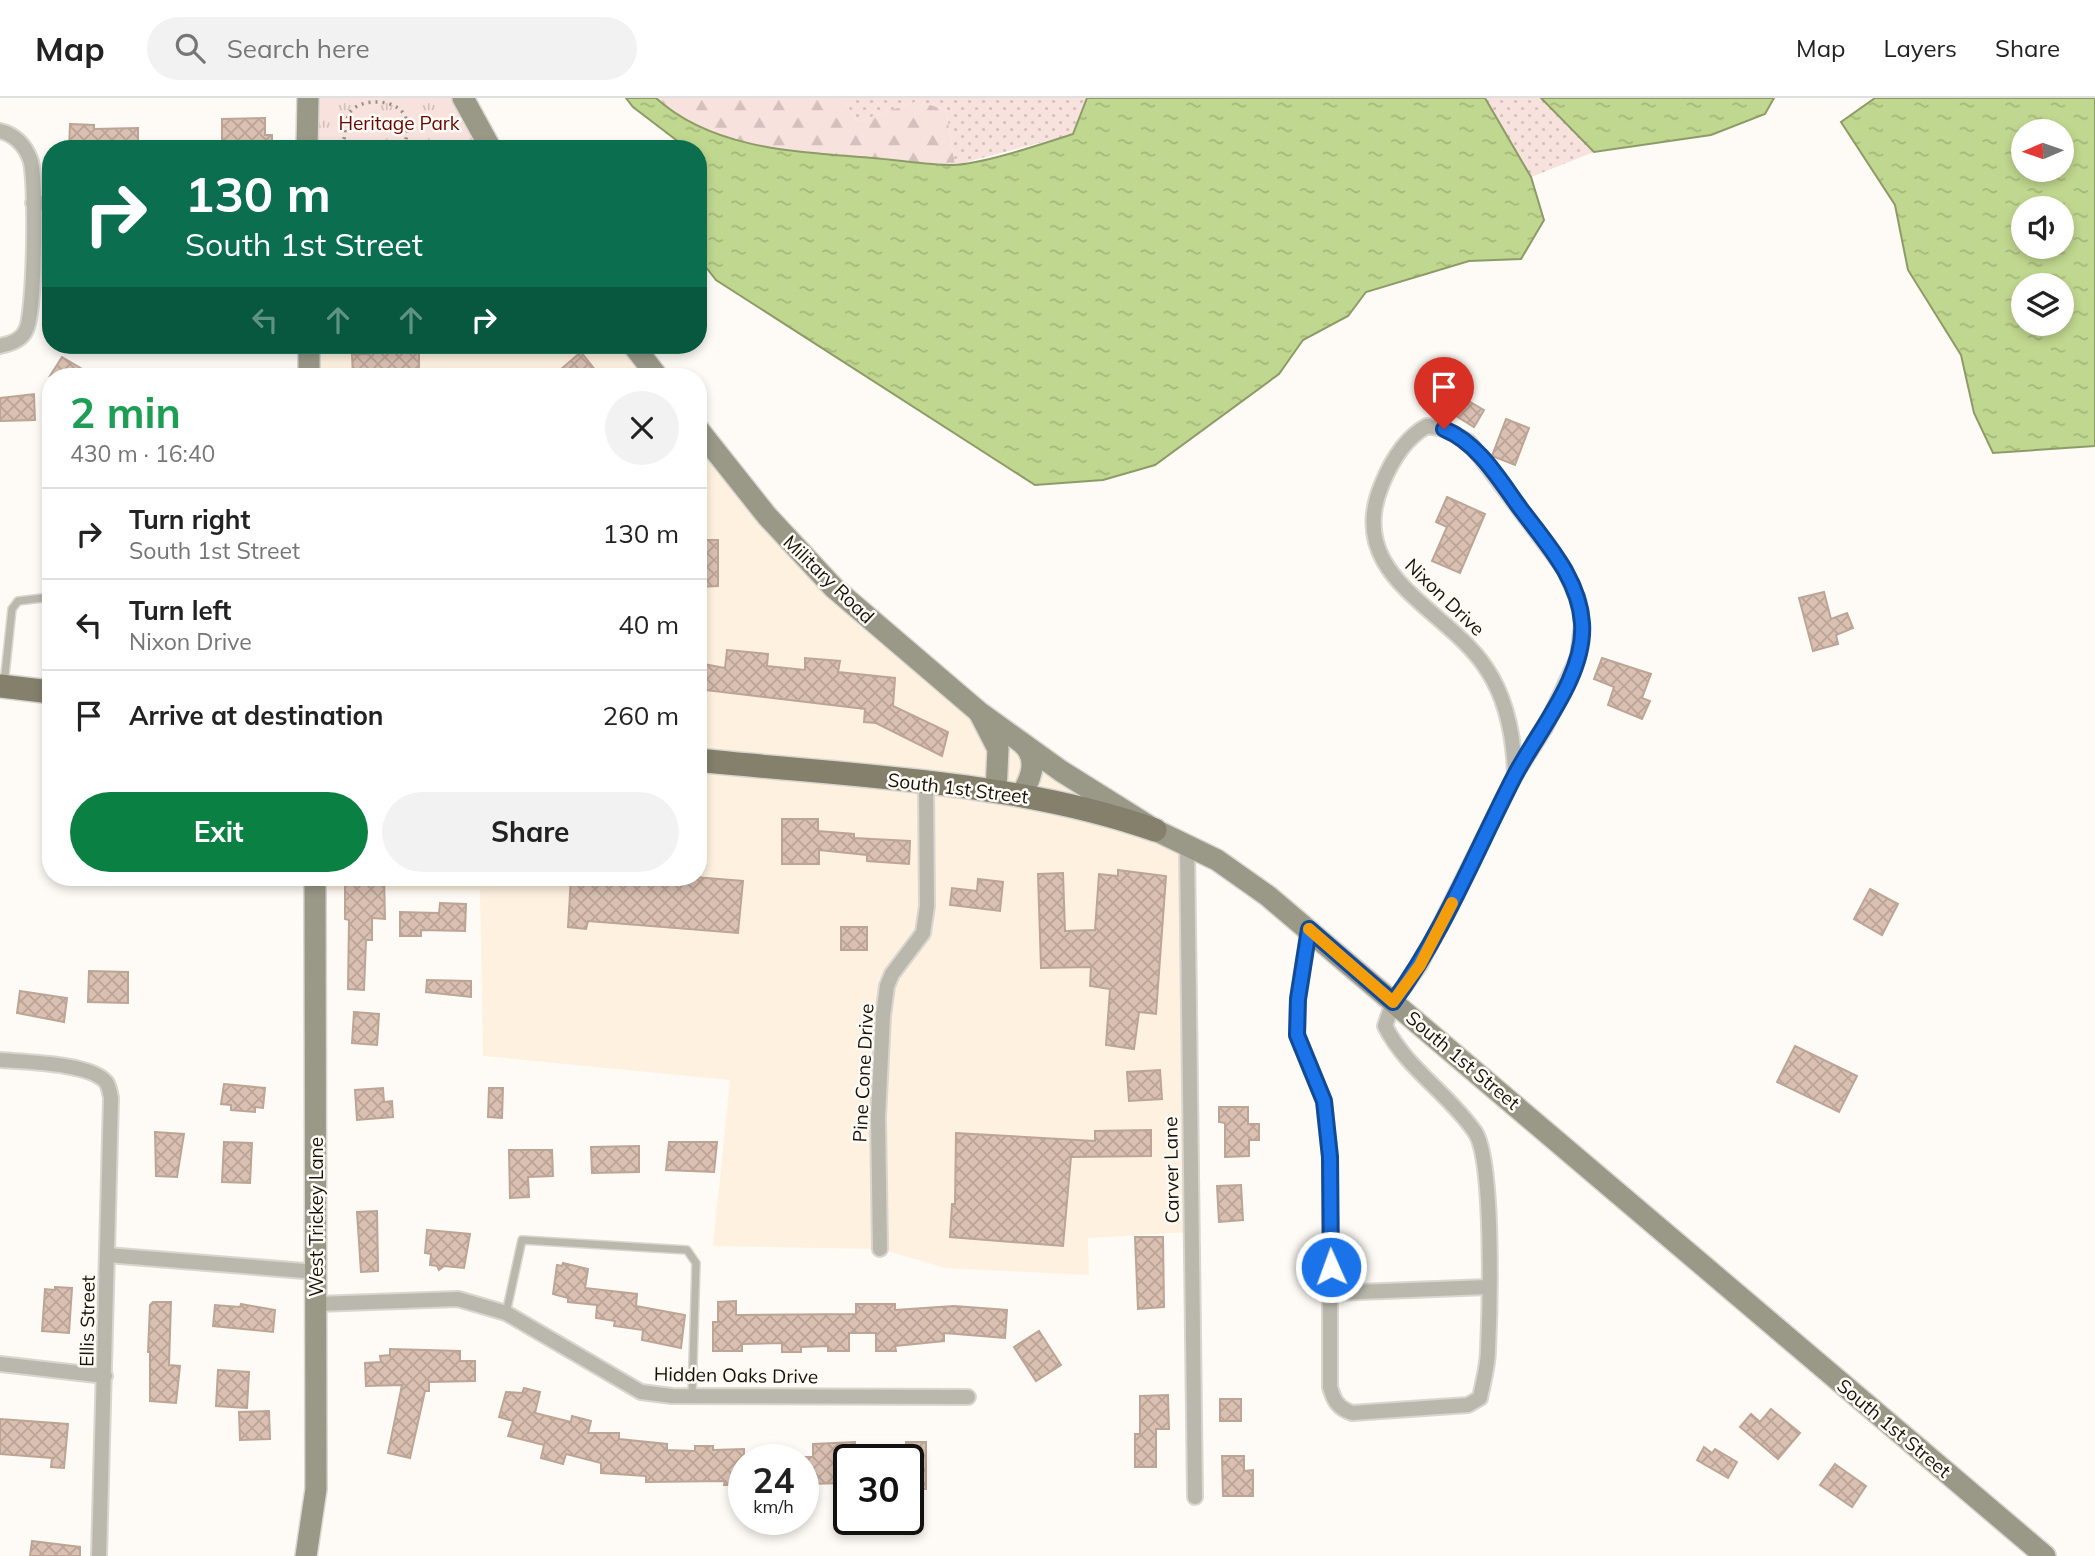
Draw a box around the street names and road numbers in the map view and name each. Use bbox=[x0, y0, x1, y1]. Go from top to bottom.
street label: Military Road bbox=[779, 530, 879, 628]
street label: Nixon Drive bbox=[1400, 553, 1490, 641]
street label: South 1st Street bbox=[886, 767, 1030, 809]
street label: Pine Cone Drive bbox=[847, 1003, 879, 1143]
street label: South 1st Street bbox=[1401, 1005, 1525, 1115]
street label: Carver Lane bbox=[1158, 1116, 1184, 1224]
street label: West Trickey Lane bbox=[304, 1137, 328, 1297]
street label: Ellis Street bbox=[74, 1275, 100, 1367]
street label: Hidden Oaks Drive bbox=[654, 1362, 818, 1388]
street label: South 1st Street bbox=[1832, 1373, 1956, 1483]

